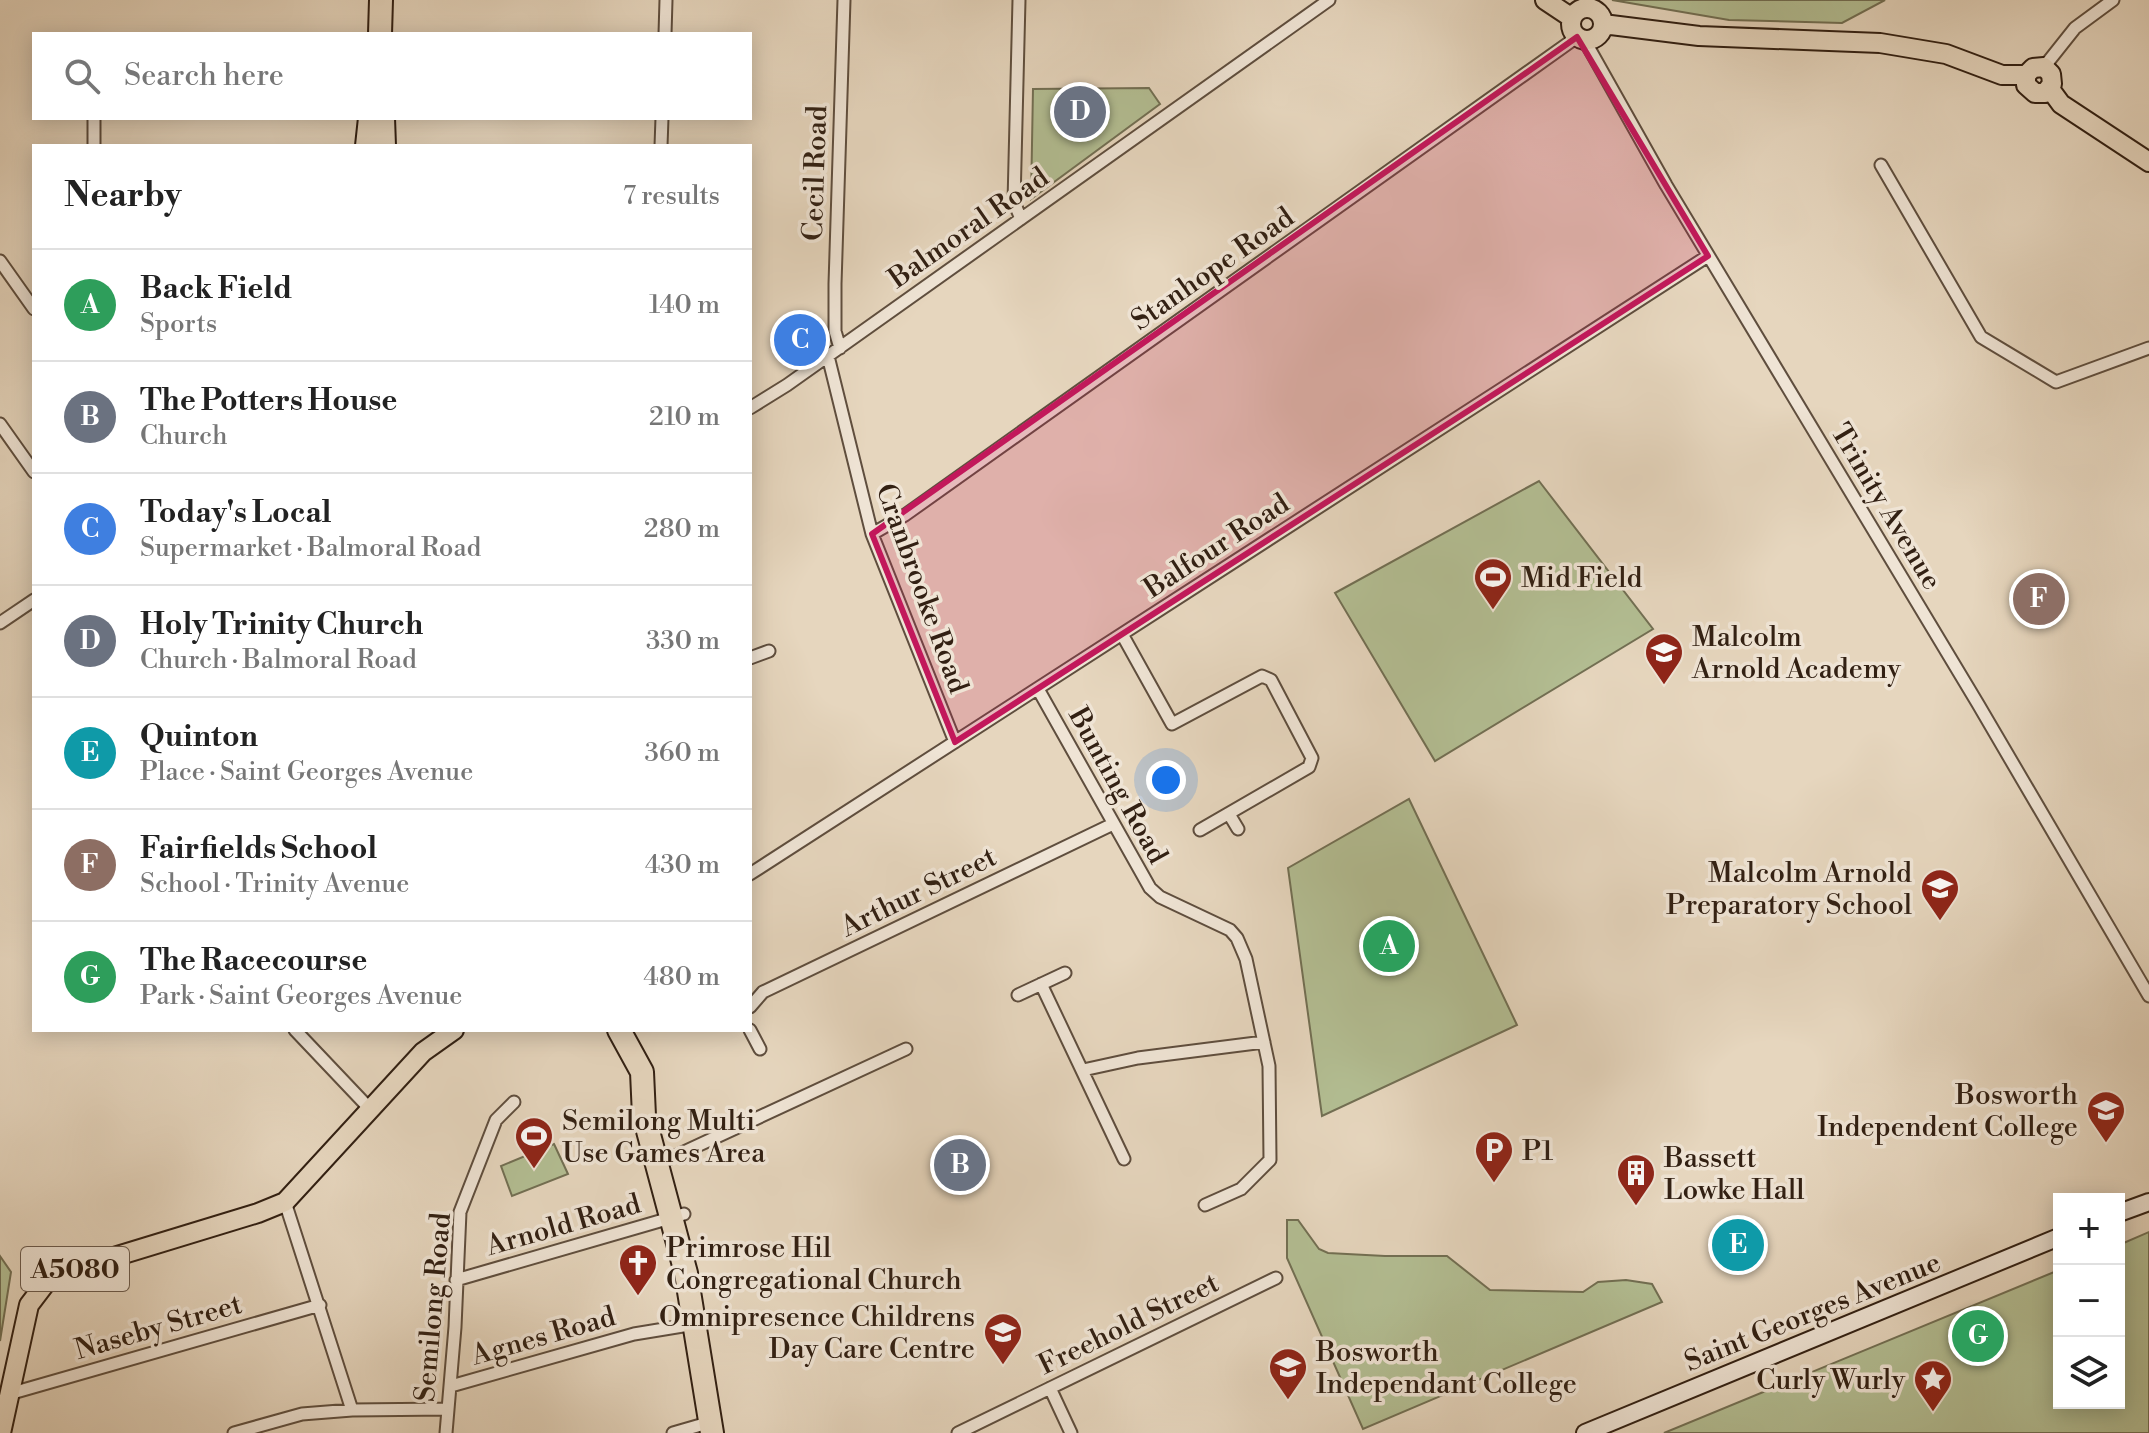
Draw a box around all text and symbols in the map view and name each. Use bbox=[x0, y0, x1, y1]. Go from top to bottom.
search box bbox=[32, 32, 752, 120]
icon: search bbox=[60, 54, 104, 98]
text: Search here bbox=[124, 57, 284, 95]
pin: D bbox=[1054, 82, 1106, 142]
street label: Cecil Road bbox=[796, 105, 835, 241]
street label: Balmoral Road bbox=[881, 160, 1056, 297]
text: Nearby bbox=[64, 175, 182, 217]
text: 7 results bbox=[623, 180, 720, 212]
street label: Stanhope Road bbox=[1125, 200, 1301, 338]
text: Back Field bbox=[140, 270, 292, 308]
text: A bbox=[81, 289, 99, 321]
text: 140 m bbox=[649, 289, 720, 321]
text: Sports bbox=[140, 308, 217, 340]
pin: C bbox=[774, 310, 826, 370]
text: The Potters House bbox=[140, 382, 397, 420]
text: B bbox=[80, 401, 100, 433]
text: 210 m bbox=[649, 401, 720, 433]
street label: Trinity Avenue bbox=[1822, 417, 1949, 596]
text: Church bbox=[140, 420, 228, 452]
street label: Cranbrooke Road bbox=[867, 479, 976, 698]
street label: Balfour Road bbox=[1137, 486, 1296, 607]
text: Today's Local bbox=[140, 494, 332, 532]
text: C bbox=[81, 513, 99, 545]
text: 280 m bbox=[644, 513, 720, 545]
text: Supermarket · Balmoral Road bbox=[140, 532, 481, 564]
sports icon: Mid Field bbox=[1472, 556, 1514, 611]
place label: Mid Field bbox=[1521, 561, 1642, 596]
pin: F bbox=[2013, 569, 2065, 629]
text: Holy Trinity Church bbox=[140, 606, 423, 644]
place label: Malcolm Arnold Academy bbox=[1691, 620, 1901, 687]
text: D bbox=[80, 625, 100, 657]
text: 330 m bbox=[646, 625, 720, 657]
school or university icon: Malcolm Arnold Academy bbox=[1643, 631, 1685, 686]
text: Church · Balmoral Road bbox=[140, 644, 417, 676]
street label: Bunting Road bbox=[1060, 701, 1175, 870]
text: Quinton bbox=[140, 718, 258, 756]
text: E bbox=[81, 737, 99, 769]
text: 360 m bbox=[645, 737, 720, 769]
text: Place · Saint Georges Avenue bbox=[140, 756, 473, 788]
your location bbox=[1146, 760, 1186, 800]
text: Fairfields School bbox=[140, 830, 377, 868]
street label: Arthur Street bbox=[834, 840, 1002, 946]
text: F bbox=[81, 849, 99, 881]
text: 430 m bbox=[645, 849, 720, 881]
place label: Malcolm Arnold Preparatory School bbox=[1666, 856, 1912, 923]
school or university icon: Malcolm Arnold Preparatory School bbox=[1919, 867, 1961, 922]
text: School · Trinity Avenue bbox=[140, 868, 409, 900]
pin: A bbox=[1363, 916, 1415, 976]
text: The Racecourse bbox=[140, 942, 367, 980]
text: G bbox=[80, 961, 100, 993]
text: 480 m bbox=[643, 961, 720, 993]
text: Park · Saint Georges Avenue bbox=[140, 980, 462, 1012]
place label: Bosworth Independent College bbox=[1817, 1078, 2078, 1145]
school or university icon: Bosworth Independent College bbox=[2085, 1089, 2127, 1144]
place label: Semilong Multi Use Games Area bbox=[562, 1104, 766, 1171]
sports icon: Semilong Multi Use Games Area bbox=[513, 1115, 555, 1170]
parking icon: P1 bbox=[1473, 1129, 1515, 1184]
place label: P1 bbox=[1522, 1134, 1553, 1169]
pin: B bbox=[934, 1135, 986, 1195]
place label: Bassett Lowke Hall bbox=[1663, 1141, 1805, 1208]
building icon: Bassett Lowke Hall bbox=[1615, 1152, 1657, 1207]
street label: Arnold Road bbox=[481, 1187, 645, 1264]
map controls bbox=[2053, 1193, 2125, 1409]
button: + bbox=[2053, 1193, 2125, 1265]
street label: Semilong Road bbox=[408, 1211, 459, 1403]
pin: E bbox=[1712, 1215, 1764, 1275]
place label: Primrose Hil Congregational Church bbox=[666, 1231, 962, 1298]
church icon: Primrose Hil Congregational Church bbox=[617, 1242, 659, 1297]
street label: Saint Georges Avenue bbox=[1680, 1245, 1946, 1380]
road number: A5080 bbox=[21, 1247, 129, 1291]
street label: Freehold Street bbox=[1033, 1265, 1225, 1383]
button: − bbox=[2053, 1265, 2125, 1337]
street label: Naseby Street bbox=[71, 1287, 246, 1368]
street label: Agnes Road bbox=[466, 1299, 620, 1374]
place label: Omnipresence Childrens Day Care Centre bbox=[659, 1300, 975, 1367]
pin: G bbox=[1952, 1306, 2004, 1366]
school or university icon: Omnipresence Childrens Day Care Centre bbox=[982, 1311, 1024, 1366]
place label: Bosworth Independant College bbox=[1315, 1335, 1577, 1402]
button: layers bbox=[2053, 1337, 2125, 1409]
school or university icon: Bosworth Independant College bbox=[1267, 1346, 1309, 1401]
place icon: Curly Wurly bbox=[1912, 1358, 1954, 1413]
place label: Curly Wurly bbox=[1756, 1363, 1905, 1398]

